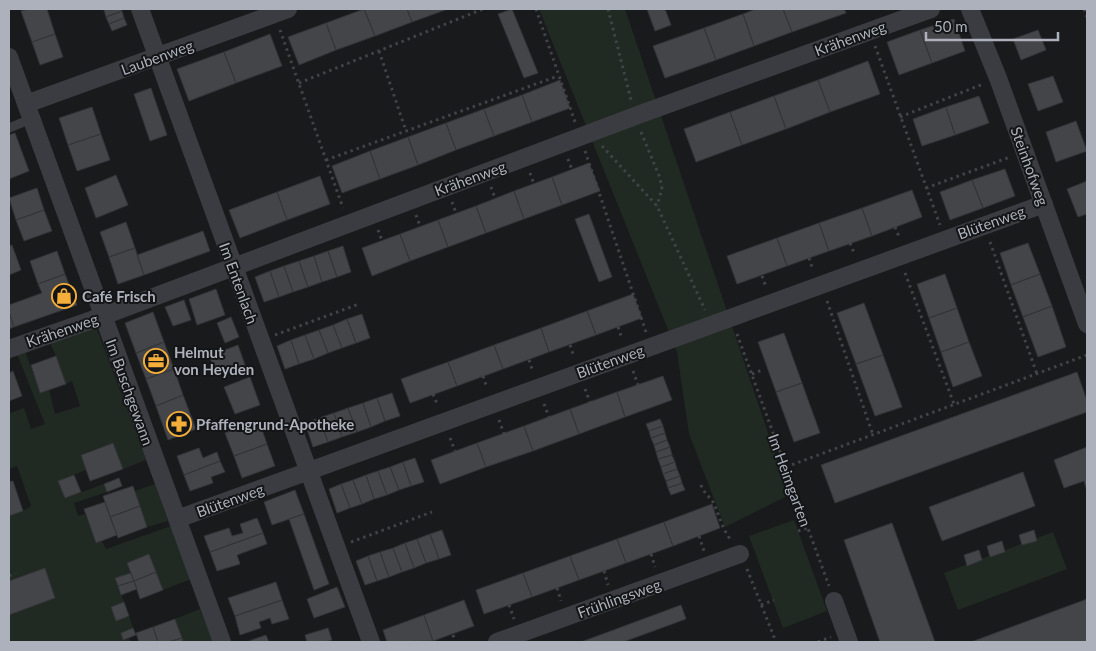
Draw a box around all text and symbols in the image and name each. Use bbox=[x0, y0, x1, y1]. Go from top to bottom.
scale bar bbox=[926, 10, 1058, 42]
street label: Krähenweg bbox=[812, 17, 888, 59]
text: 50 m bbox=[934, 17, 968, 35]
street label: Laubenweg bbox=[118, 36, 196, 78]
street label: Steinhofweg bbox=[1007, 124, 1053, 208]
street label: Krähenweg bbox=[432, 157, 508, 199]
street label: Blütenweg bbox=[955, 201, 1027, 243]
street label: Im Entenlach bbox=[216, 240, 262, 326]
shop icon: Café Frisch bbox=[51, 283, 77, 309]
place label: Café Frisch bbox=[82, 287, 156, 305]
street label: Krähenweg bbox=[24, 309, 100, 351]
street label: Im Buschgewann bbox=[102, 336, 158, 448]
street label: Blütenweg bbox=[574, 340, 646, 382]
place label: Helmut von Heyden bbox=[174, 343, 254, 378]
office icon: Helmut von Heyden bbox=[143, 348, 169, 374]
pharmacy icon: Pfaffengrund-Apotheke bbox=[166, 411, 192, 437]
place label: Pfaffengrund-Apotheke bbox=[196, 415, 354, 433]
street label: Im Heimgarten bbox=[765, 431, 815, 529]
street label: Blütenweg bbox=[194, 479, 266, 521]
street label: Frühlingsweg bbox=[575, 575, 663, 621]

